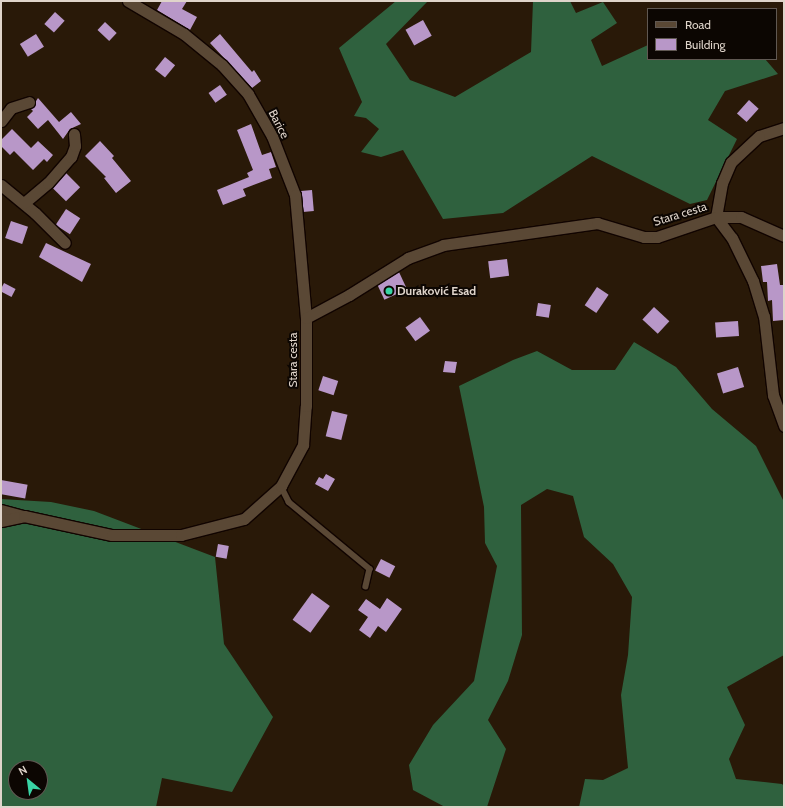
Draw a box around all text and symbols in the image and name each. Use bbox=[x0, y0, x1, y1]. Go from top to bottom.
legend bbox=[647, 8, 777, 60]
text: Road bbox=[685, 17, 711, 32]
text: Building bbox=[685, 37, 726, 52]
street label: Barice bbox=[266, 107, 292, 141]
street label: Stara cesta bbox=[652, 199, 708, 229]
place label: Duraković Esad bbox=[397, 284, 476, 298]
marker: Duraković Esad bbox=[384, 286, 394, 296]
street label: Stara cesta bbox=[286, 332, 300, 388]
north arrow bbox=[8, 760, 48, 800]
text: N bbox=[16, 762, 29, 778]

